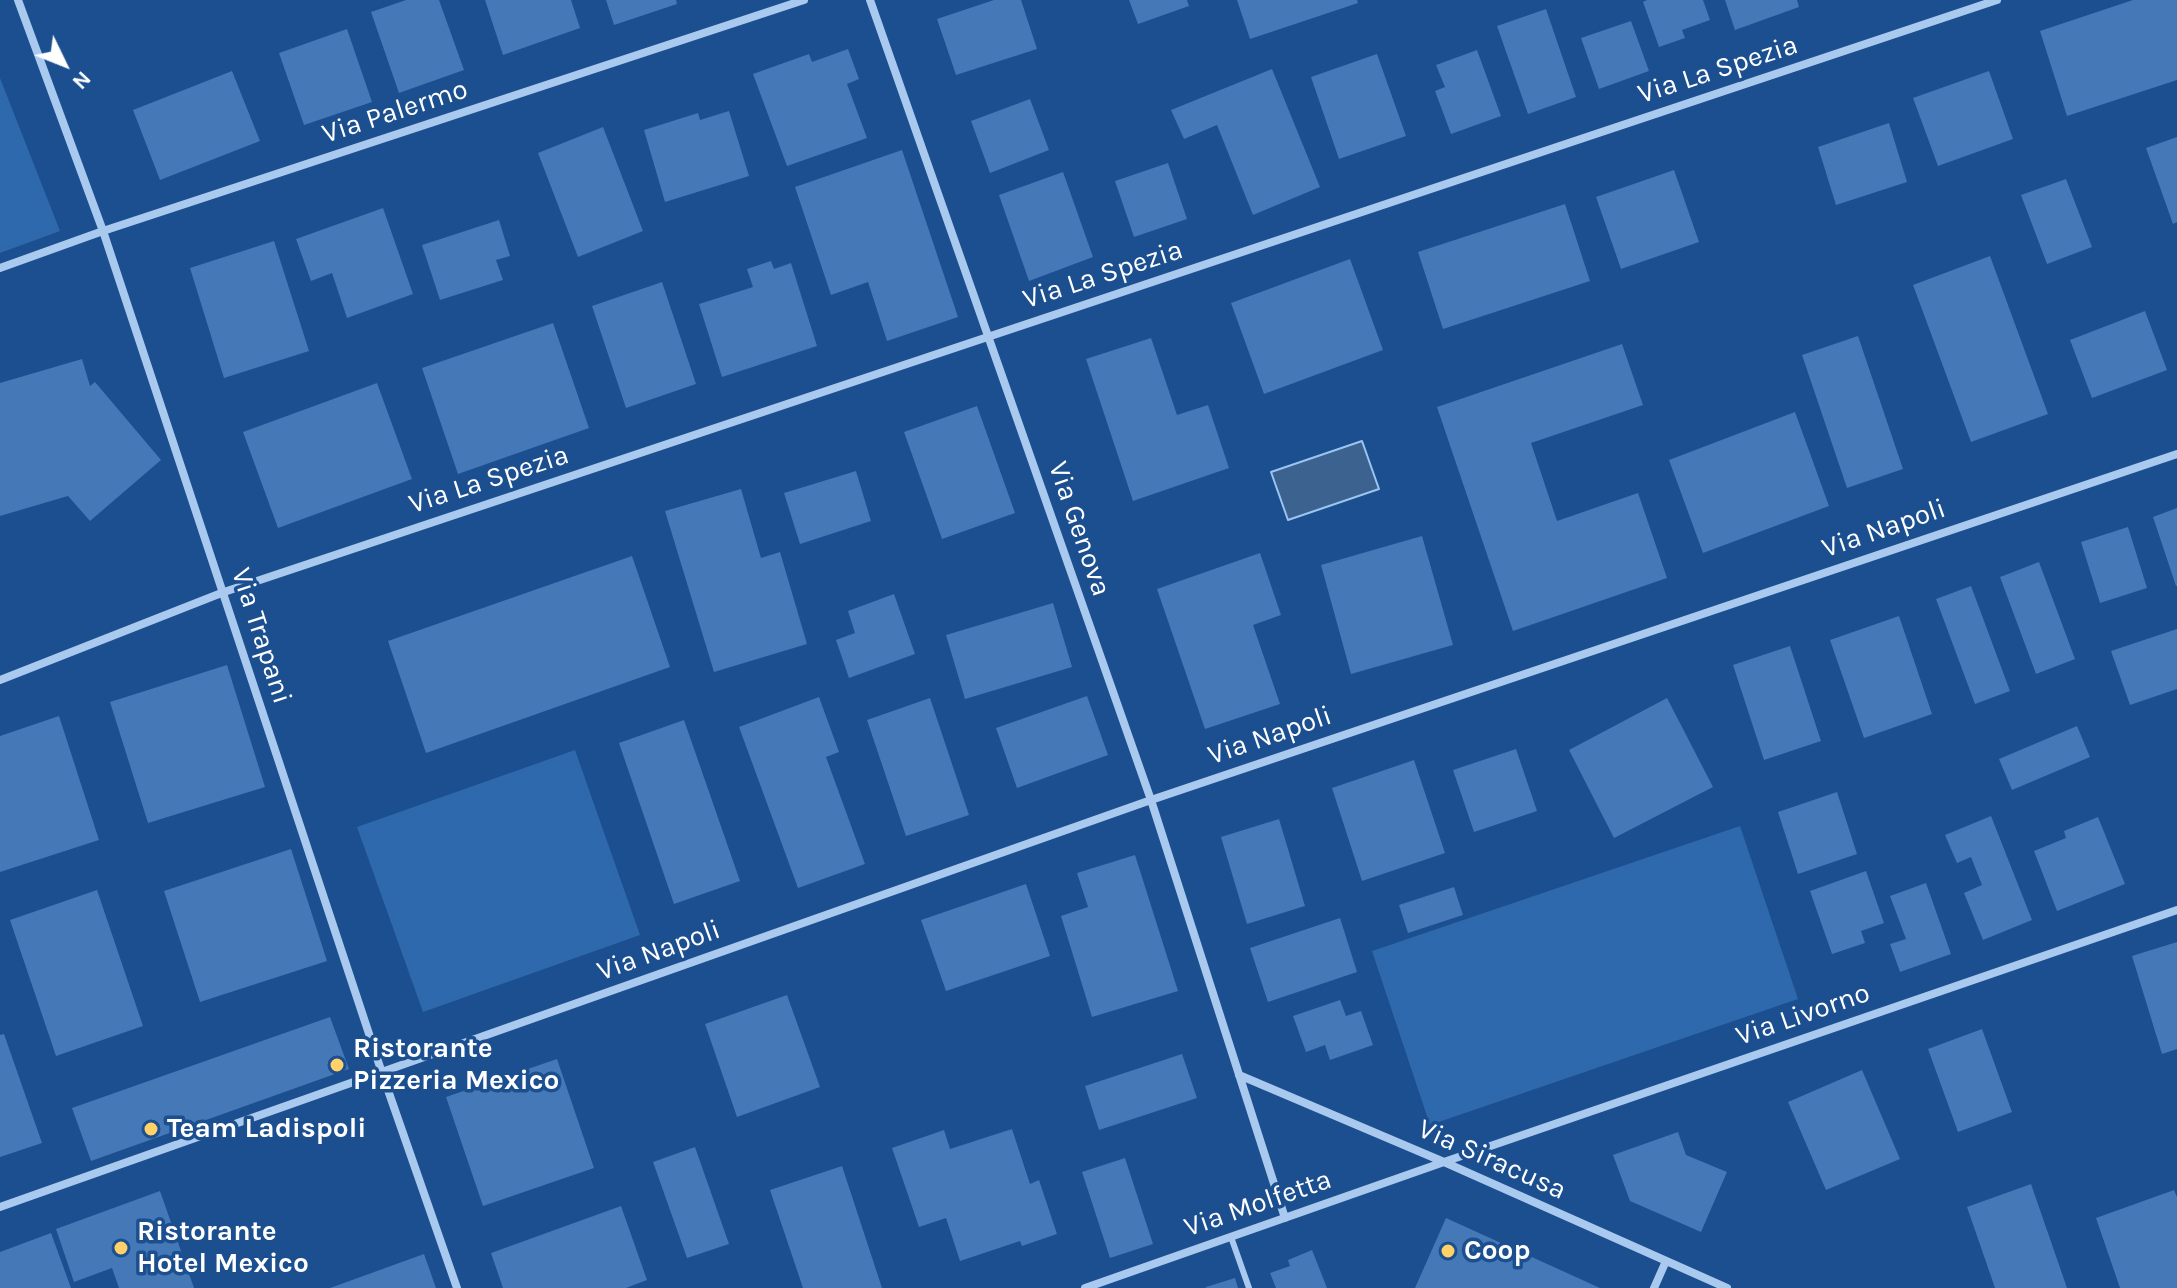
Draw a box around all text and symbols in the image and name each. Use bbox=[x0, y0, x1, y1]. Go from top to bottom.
north arrow bbox=[24, 24, 104, 104]
street label: Via La Spezia bbox=[1634, 28, 1802, 112]
text: N bbox=[67, 66, 96, 95]
street label: Via Palermo bbox=[318, 73, 472, 151]
street label: Via La Spezia bbox=[1019, 233, 1187, 317]
street label: Via La Spezia bbox=[405, 438, 573, 522]
street label: Via Genova bbox=[1040, 457, 1118, 601]
street label: Via Napoli bbox=[1818, 492, 1950, 566]
street label: Via Trapani bbox=[223, 564, 299, 708]
street label: Via Napoli bbox=[1204, 699, 1336, 773]
street label: Via Napoli bbox=[593, 913, 725, 989]
street label: Via Livorno bbox=[1732, 976, 1874, 1054]
place label: Ristorante Pizzeria Mexico bbox=[353, 1032, 559, 1098]
marker: Ristorante Pizzeria Mexico bbox=[328, 1056, 346, 1074]
place label: Team Ladispoli bbox=[167, 1112, 366, 1146]
street label: Via Siracusa bbox=[1413, 1112, 1571, 1208]
marker: Team Ladispoli bbox=[142, 1120, 160, 1138]
street label: Via Molfetta bbox=[1180, 1163, 1336, 1245]
place label: Ristorante Hotel Mexico bbox=[137, 1215, 309, 1281]
place label: Coop bbox=[1464, 1234, 1531, 1268]
marker: Ristorante Hotel Mexico bbox=[112, 1239, 130, 1257]
marker: Coop bbox=[1439, 1242, 1457, 1260]

